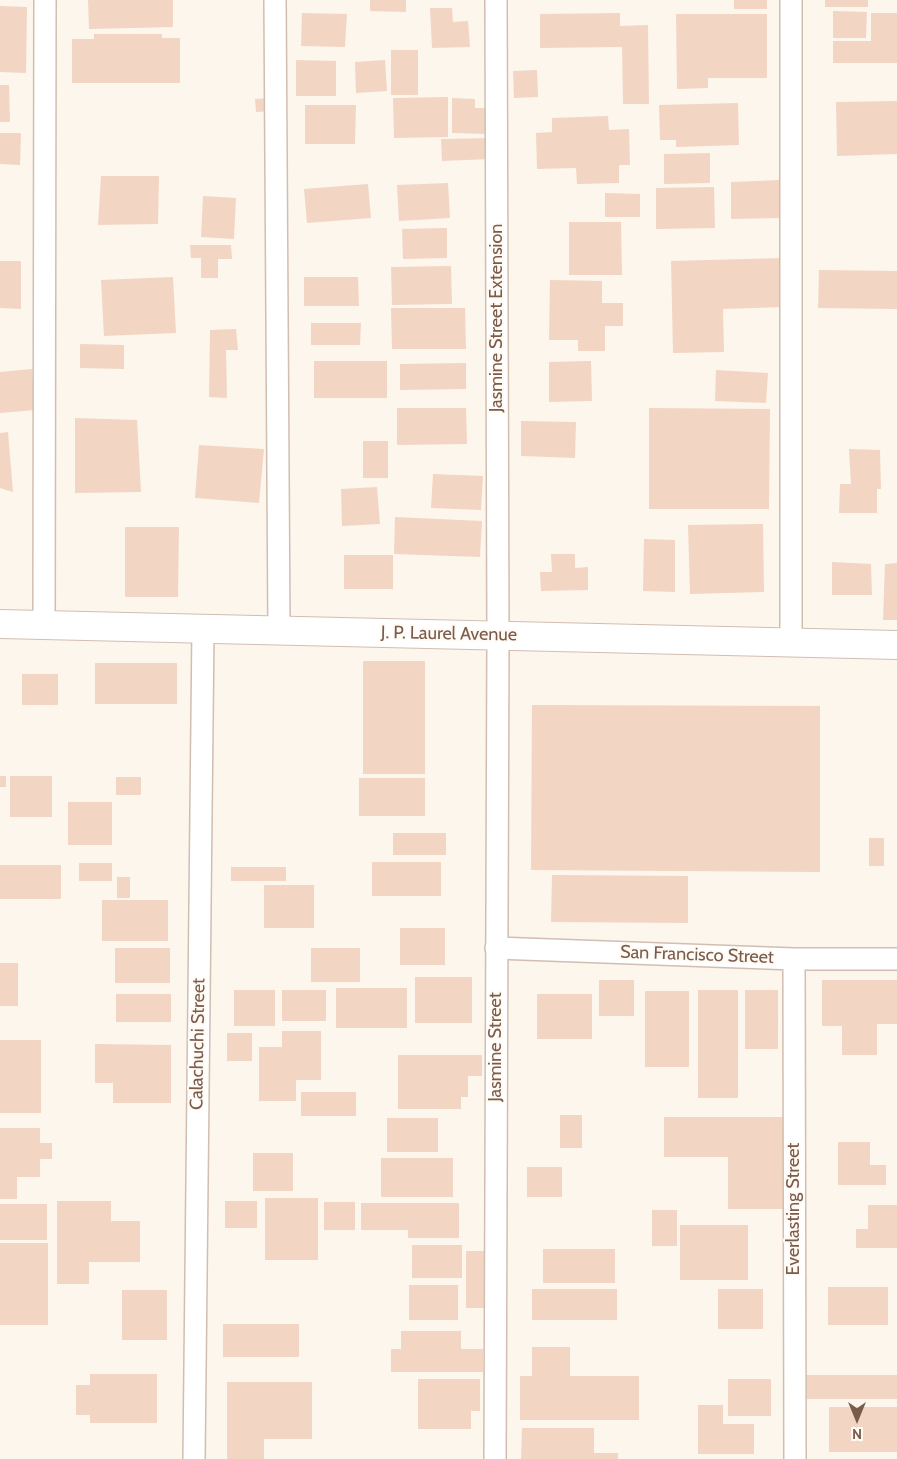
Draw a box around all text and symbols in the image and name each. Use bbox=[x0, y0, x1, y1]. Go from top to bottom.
street label: Jasmine Street Extension bbox=[486, 224, 508, 412]
street label: J. P. Laurel Avenue bbox=[381, 622, 517, 646]
street label: San Francisco Street bbox=[620, 942, 774, 968]
street label: Calachuchi Street bbox=[186, 978, 210, 1110]
street label: Jasmine Street bbox=[485, 992, 507, 1102]
street label: Everlasting Street bbox=[783, 1143, 805, 1275]
north arrow bbox=[832, 1394, 882, 1444]
text: N bbox=[852, 1425, 862, 1443]

